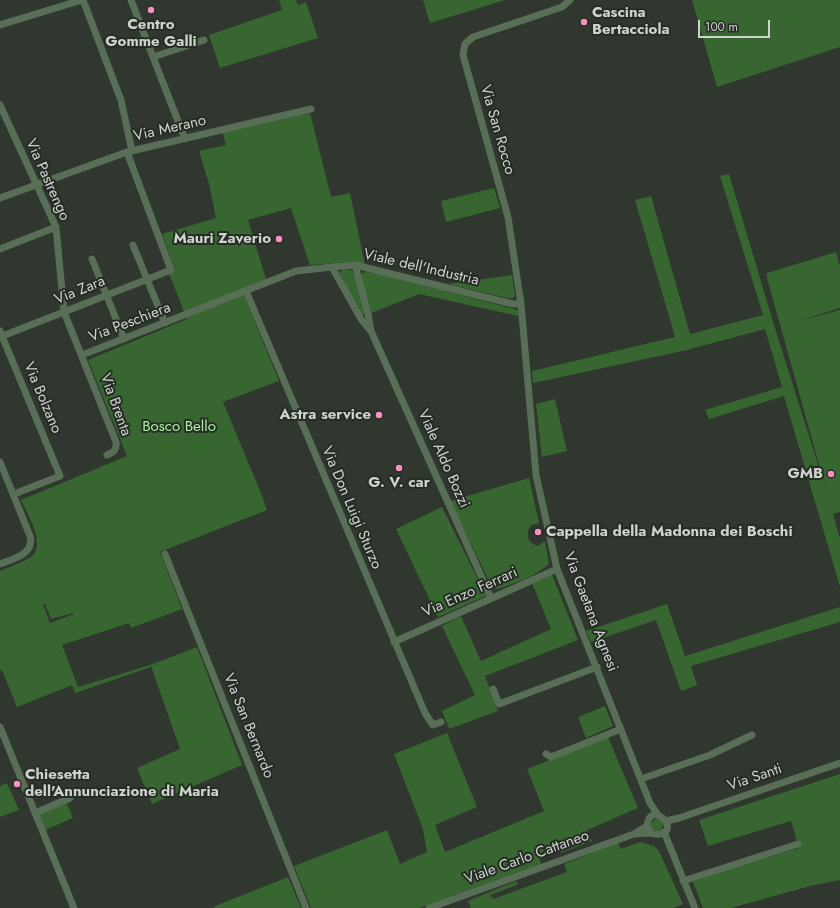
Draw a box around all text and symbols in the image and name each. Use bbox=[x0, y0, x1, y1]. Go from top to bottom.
place label: Cascina Bertacciola bbox=[592, 4, 670, 39]
marker: Centro Gomme Galli bbox=[146, 5, 156, 15]
scale bar bbox=[700, 12, 772, 38]
place label: Centro Gomme Galli bbox=[105, 16, 197, 51]
marker: Cascina Bertacciola bbox=[579, 17, 589, 27]
text: 100 m bbox=[705, 18, 738, 36]
street label: Via San Rocco bbox=[476, 83, 518, 177]
street label: Via Merano bbox=[132, 112, 208, 146]
street label: Via Pastrengo bbox=[21, 136, 73, 224]
place label: Mauri Zaverio bbox=[173, 230, 271, 248]
marker: Mauri Zaverio bbox=[274, 234, 284, 244]
street label: Viale dell'Industria bbox=[361, 246, 481, 290]
street label: Via Zara bbox=[52, 273, 108, 309]
street label: Via Peschiera bbox=[87, 299, 173, 347]
street label: Via Bolzano bbox=[19, 360, 65, 436]
street label: Via Brenta bbox=[95, 371, 135, 439]
place label: Astra service bbox=[280, 406, 371, 424]
street label: Viale Aldo Bozzi bbox=[413, 407, 473, 511]
marker: Astra service bbox=[374, 410, 384, 420]
park label: Bosco Bello bbox=[142, 418, 216, 436]
street label: Via Don Luigi Sturzo bbox=[317, 444, 385, 572]
marker: G. V. car bbox=[394, 463, 404, 473]
place label: GMB bbox=[787, 465, 823, 483]
marker: GMB bbox=[826, 469, 836, 479]
place label: G. V. car bbox=[368, 474, 430, 492]
place label: Cappella della Madonna dei Boschi bbox=[546, 523, 793, 541]
marker: Cappella della Madonna dei Boschi bbox=[533, 527, 543, 537]
street label: Via Gaetana Agnesi bbox=[559, 550, 621, 674]
street label: Via Enzo Ferrari bbox=[420, 564, 520, 622]
street label: Via San Bernardo bbox=[219, 671, 277, 781]
street label: Via Santi bbox=[725, 760, 785, 796]
place label: Chiesetta dell'Annunciazione di Maria bbox=[25, 766, 219, 801]
marker: Chiesetta dell'Annunciazione di Maria bbox=[12, 779, 22, 789]
street label: Viale Carlo Cattaneo bbox=[462, 827, 592, 889]

